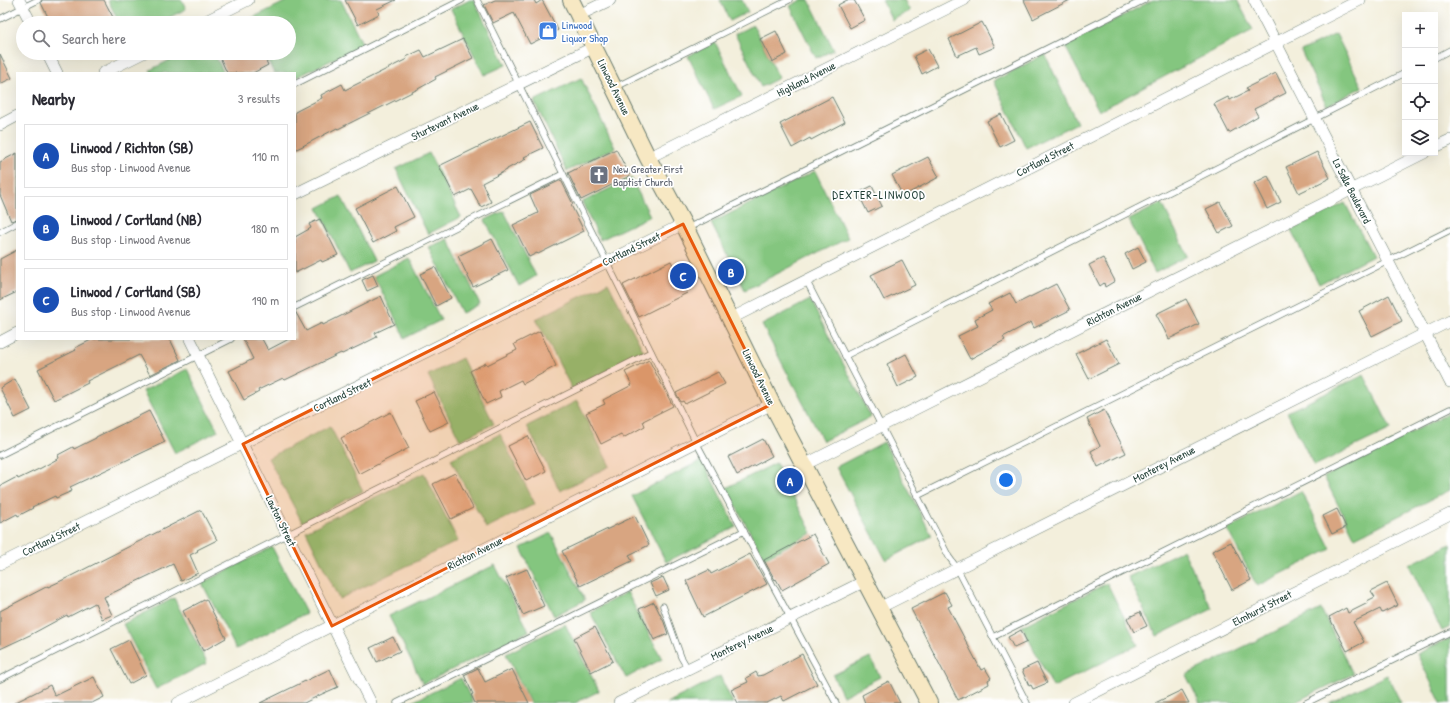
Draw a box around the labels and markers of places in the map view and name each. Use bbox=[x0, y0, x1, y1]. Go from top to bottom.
place label: Linwood Liquor Shop bbox=[562, 18, 608, 45]
shop icon: Linwood Liquor Shop bbox=[537, 20, 559, 42]
place label: New Greater First Baptist Church bbox=[613, 162, 683, 189]
church icon: New Greater First Baptist Church bbox=[588, 164, 610, 186]
pin: B bbox=[718, 257, 744, 287]
pin: C bbox=[670, 261, 696, 291]
pin: A bbox=[777, 466, 803, 496]

